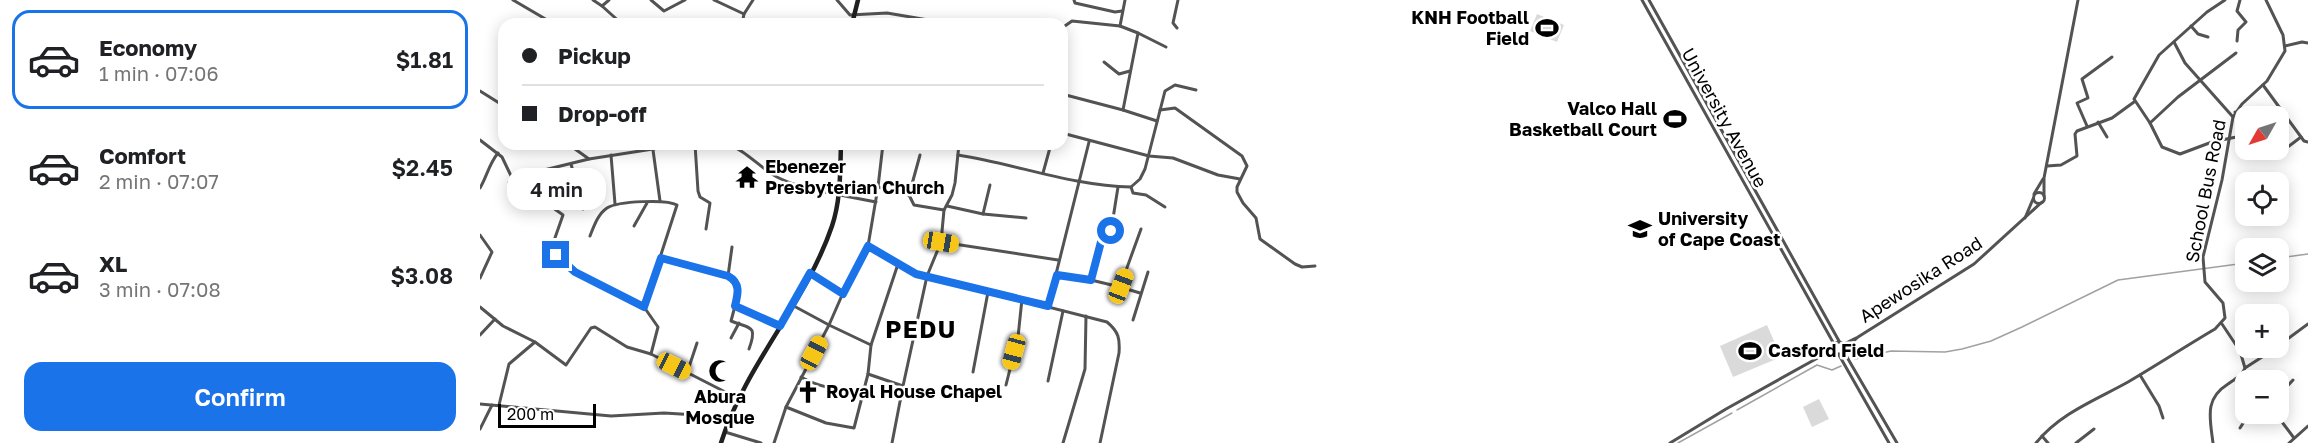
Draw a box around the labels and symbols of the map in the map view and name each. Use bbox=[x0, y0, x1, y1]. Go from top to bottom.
place label: KNH Football Field bbox=[1411, 6, 1529, 49]
sports icon: KNH Football Field bbox=[1534, 15, 1560, 41]
street label: University Avenue bbox=[1677, 44, 1772, 191]
place label: Valco Hall Basketball Court bbox=[1509, 97, 1657, 140]
sports icon: Valco Hall Basketball Court bbox=[1662, 106, 1688, 132]
north arrow bbox=[2235, 106, 2289, 160]
street label: School Bus Road bbox=[2180, 117, 2230, 264]
place label: Ebenezer Presbyterian Church bbox=[765, 155, 944, 198]
temple icon: Ebenezer Presbyterian Church bbox=[734, 164, 760, 190]
callout: 4 min bbox=[506, 168, 605, 210]
place label: University of Cape Coast bbox=[1658, 207, 1780, 250]
school or university icon: University of Cape Coast bbox=[1627, 216, 1653, 242]
route start bbox=[1097, 217, 1124, 244]
car bbox=[922, 230, 960, 254]
street label: Apewosika Road bbox=[1855, 231, 1986, 327]
route end bbox=[542, 241, 569, 268]
car bbox=[1106, 266, 1136, 306]
district label: PEDU bbox=[885, 314, 957, 343]
car bbox=[1001, 332, 1027, 372]
car bbox=[798, 333, 830, 373]
sports icon: Casford Field bbox=[1737, 338, 1763, 364]
place label: Casford Field bbox=[1768, 339, 1884, 361]
car bbox=[654, 350, 694, 382]
mosque icon: Abura Mosque bbox=[707, 358, 733, 384]
church icon: Royal House Chapel bbox=[795, 379, 821, 405]
place label: Royal House Chapel bbox=[826, 380, 1002, 402]
place label: Abura Mosque bbox=[685, 385, 755, 428]
scale bar bbox=[498, 401, 596, 428]

